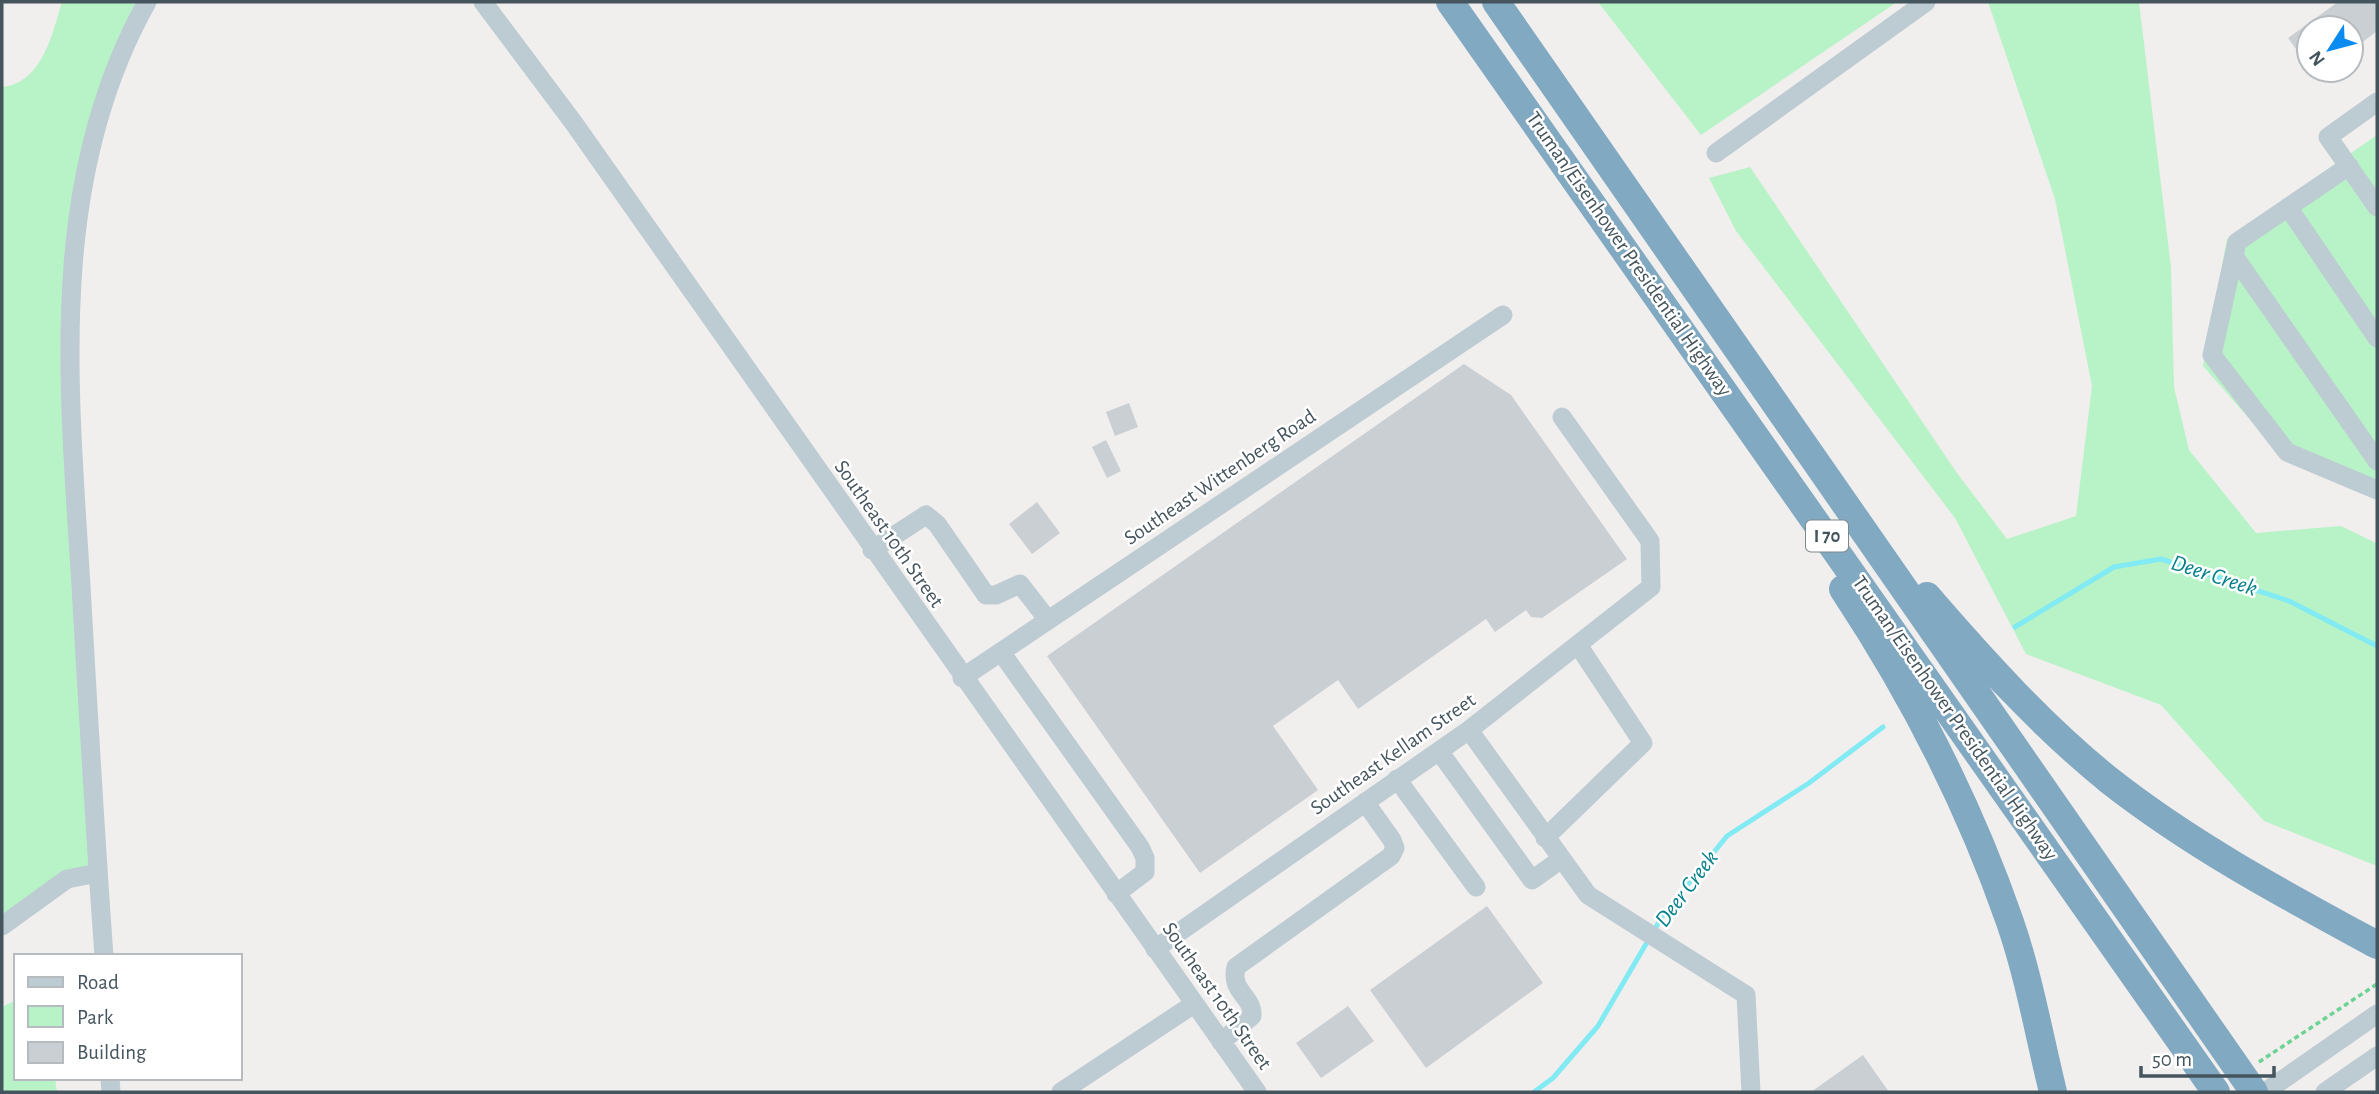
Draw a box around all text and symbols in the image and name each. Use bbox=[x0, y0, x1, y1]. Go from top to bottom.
north arrow bbox=[2295, 14, 2365, 84]
text: N bbox=[2306, 47, 2329, 69]
street label: Truman/Eisenhower Presidential Highway bbox=[1522, 108, 1736, 400]
street label: Southeast Wittenberg Road bbox=[1121, 405, 1319, 549]
street label: Southeast 10th Street bbox=[830, 457, 948, 612]
road number: I 70 bbox=[1806, 520, 1848, 552]
water label: Deer Creek bbox=[2168, 551, 2260, 601]
street label: Truman/Eisenhower Presidential Highway bbox=[1848, 572, 2062, 864]
street label: Southeast Kellam Street bbox=[1307, 689, 1479, 819]
water label: Deer Creek bbox=[1651, 846, 1723, 931]
street label: Southeast 10th Street bbox=[1158, 919, 1276, 1074]
legend bbox=[14, 954, 242, 1080]
text: Road bbox=[77, 972, 119, 993]
text: Park bbox=[77, 1007, 114, 1028]
scale bar bbox=[2141, 1034, 2274, 1078]
text: Building bbox=[77, 1042, 147, 1063]
text: 50 m bbox=[2152, 1049, 2192, 1070]

